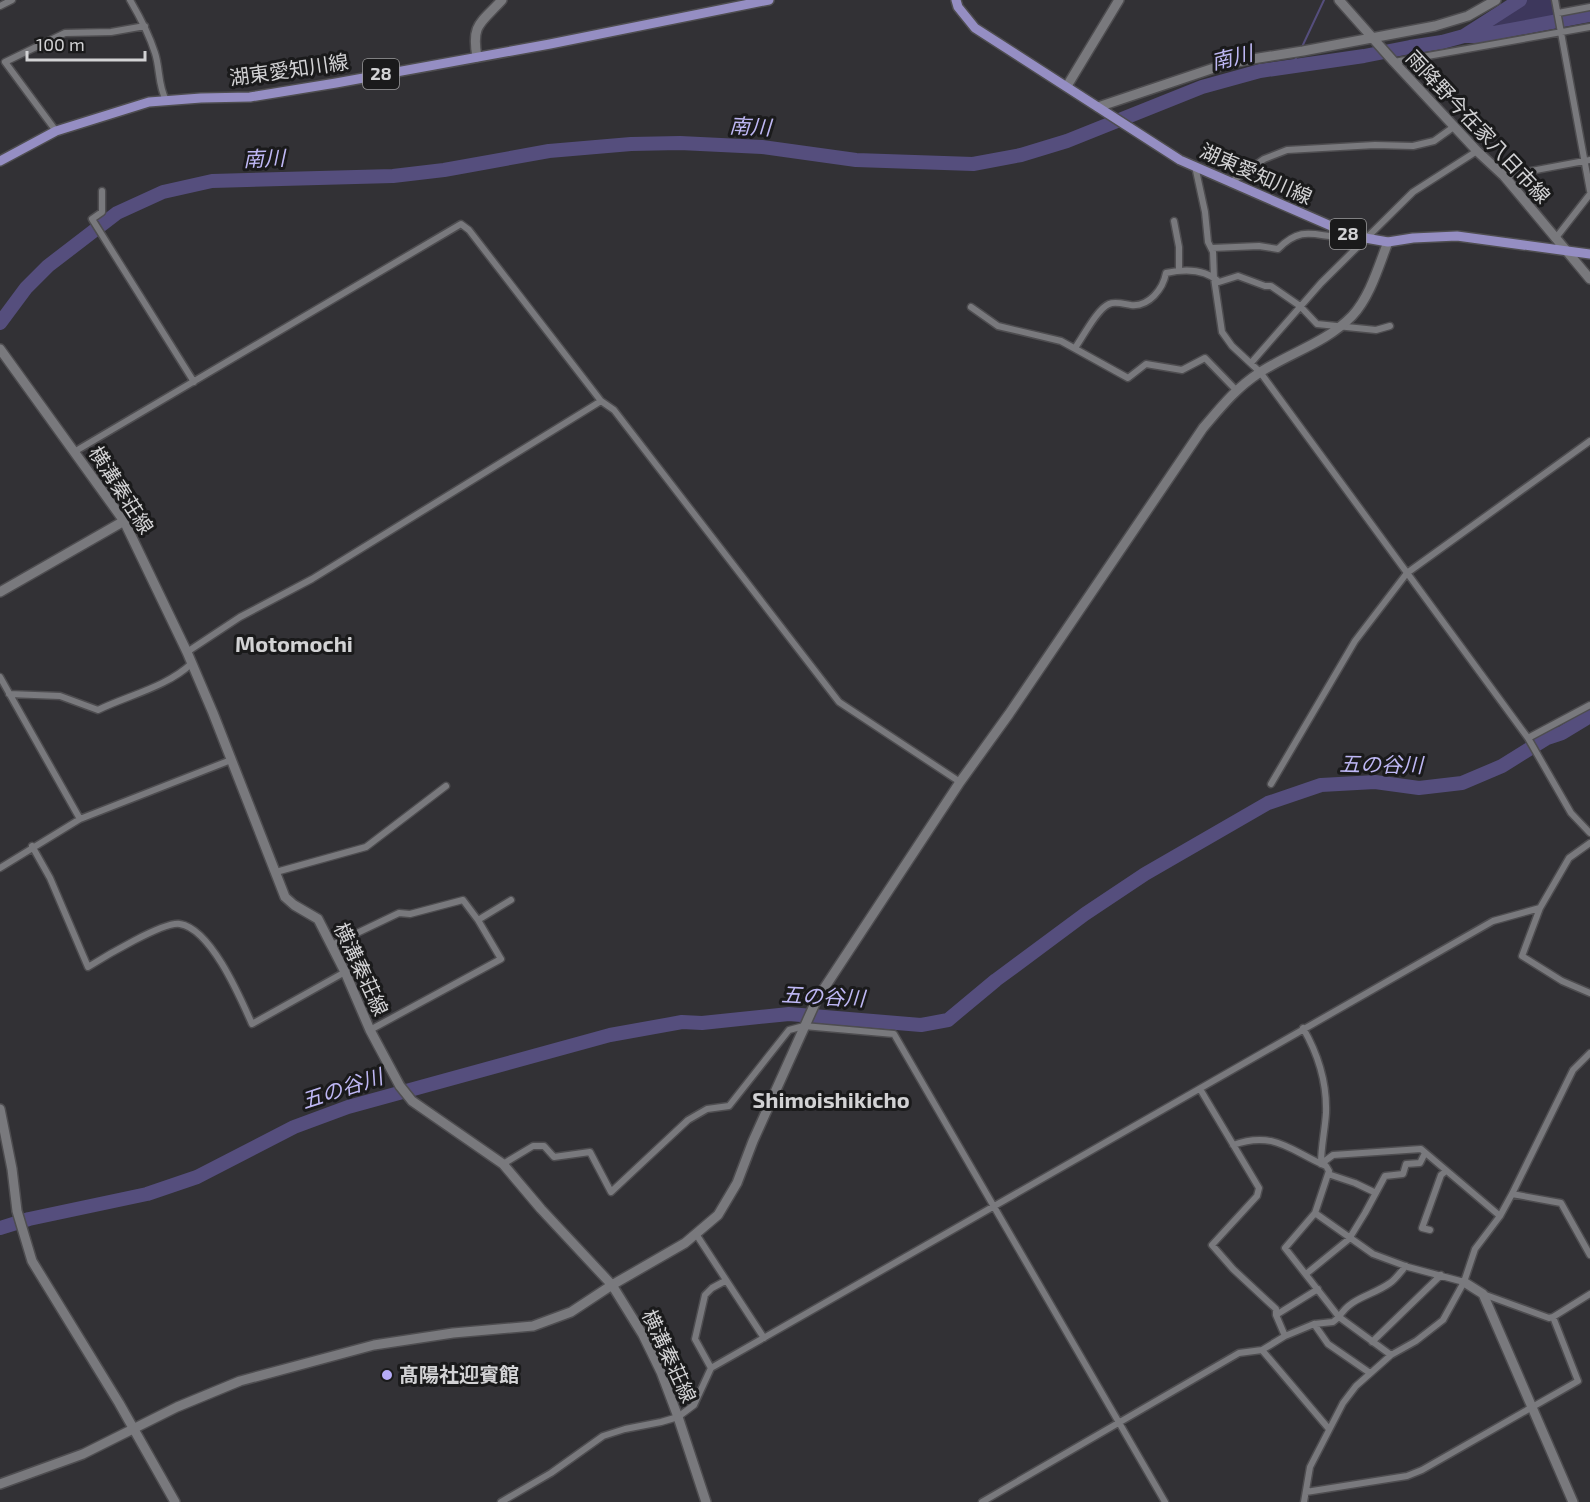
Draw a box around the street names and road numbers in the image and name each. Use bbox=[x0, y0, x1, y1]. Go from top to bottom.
street label: 雨降野今在家八日市線 bbox=[1402, 45, 1556, 208]
street label: 湖東愛知川線 bbox=[228, 49, 350, 89]
road number: 28 bbox=[363, 59, 399, 89]
street label: 湖東愛知川線 bbox=[1197, 138, 1316, 208]
road number: 28 bbox=[1330, 219, 1366, 249]
street label: 横溝秦荘線 bbox=[85, 441, 159, 538]
street label: 横溝秦荘線 bbox=[330, 918, 394, 1019]
street label: 横溝秦荘線 bbox=[638, 1305, 702, 1406]

